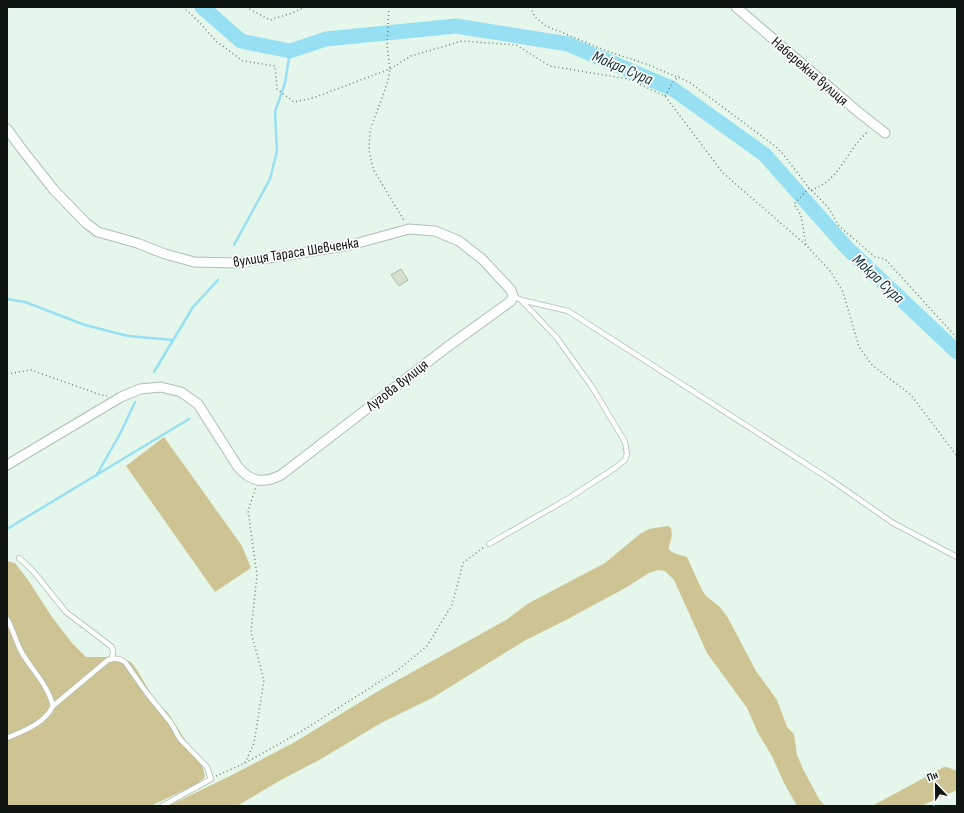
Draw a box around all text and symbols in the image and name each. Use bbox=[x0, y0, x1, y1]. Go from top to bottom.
street label: Набережна вулиця bbox=[767, 33, 852, 110]
water label: Мокра Сура bbox=[589, 47, 656, 90]
street label: вулиця Тараса Шевченка bbox=[232, 233, 361, 272]
water label: Мокра Сура bbox=[848, 250, 908, 308]
street label: Лугова вулиця bbox=[362, 355, 432, 416]
north arrow bbox=[916, 765, 956, 805]
text: Пн bbox=[925, 768, 940, 784]

